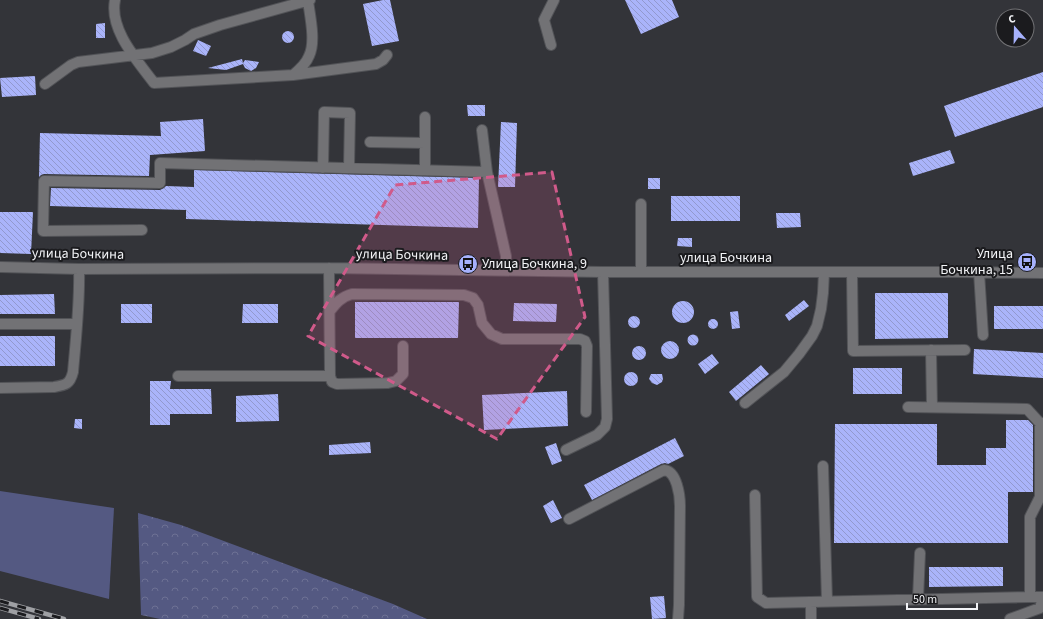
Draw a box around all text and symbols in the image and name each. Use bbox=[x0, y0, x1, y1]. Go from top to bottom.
north arrow bbox=[995, 8, 1035, 48]
text: С bbox=[1006, 11, 1018, 27]
street label: улица Бочкина bbox=[32, 243, 124, 265]
street label: улица Бочкина bbox=[356, 244, 448, 266]
place label: Улица Бочкина, 15 bbox=[940, 244, 1013, 280]
street label: улица Бочкина bbox=[680, 248, 772, 268]
bus stop icon: Улица Бочкина, 15 bbox=[1016, 251, 1038, 273]
bus stop icon: Улица Бочкина, 9 bbox=[457, 253, 479, 275]
place label: Улица Бочкина, 9 bbox=[482, 254, 587, 274]
scale bar bbox=[907, 585, 977, 611]
text: 50 m bbox=[913, 591, 937, 608]

